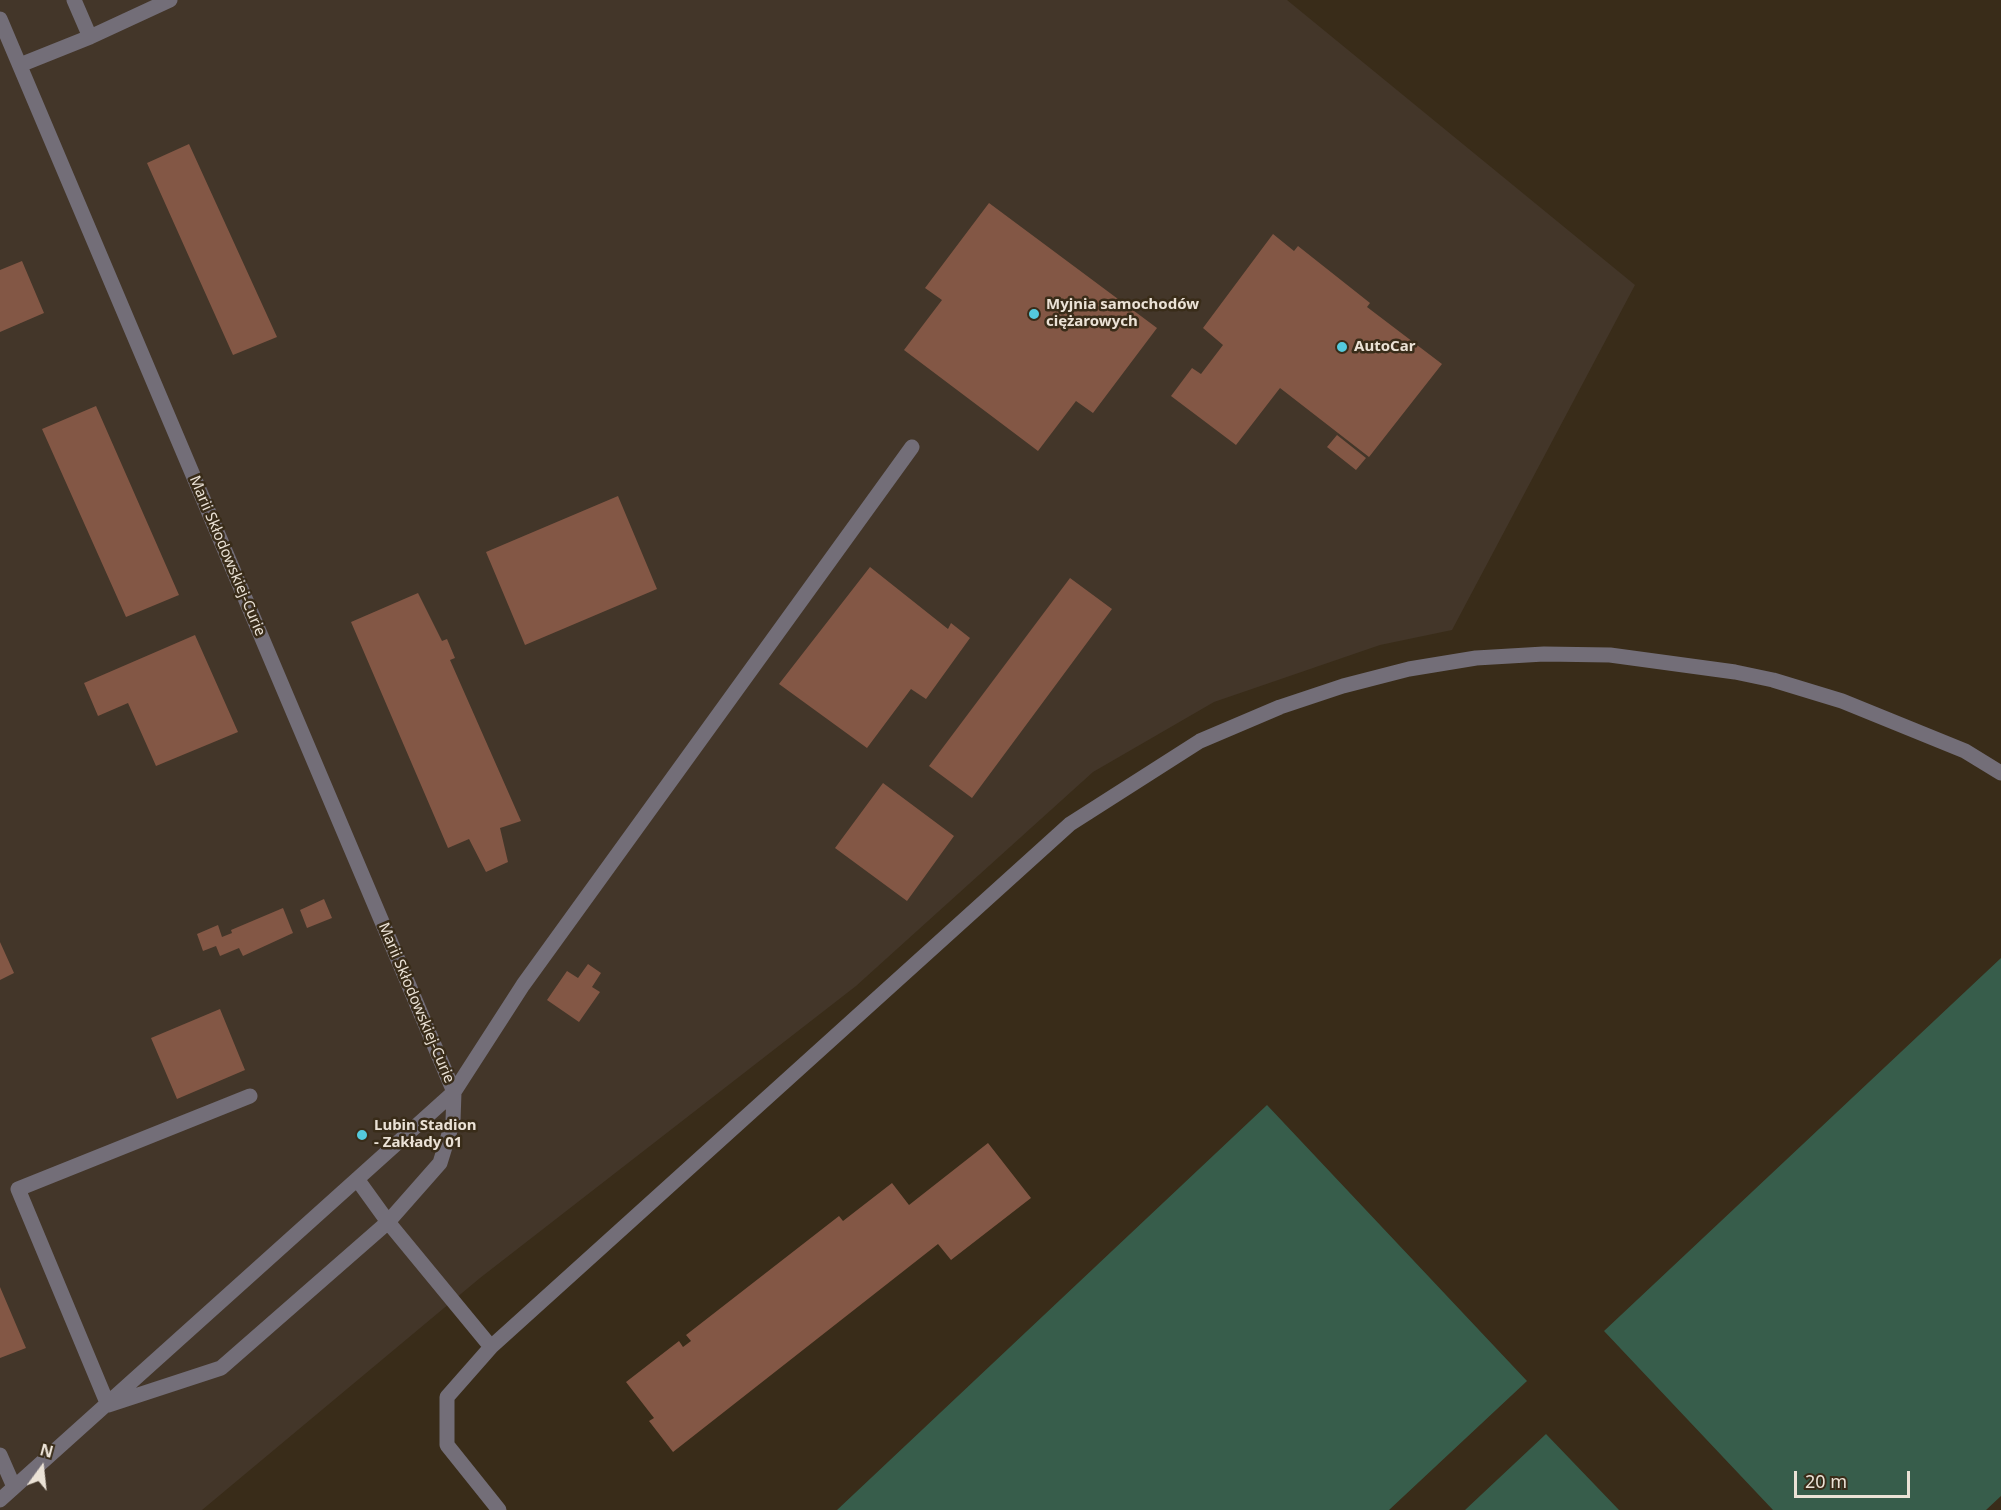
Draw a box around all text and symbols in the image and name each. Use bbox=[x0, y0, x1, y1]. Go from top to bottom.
place label: Myjnia samochodów ciężarowych bbox=[1046, 296, 1199, 331]
marker: Myjnia samochodów ciężarowych bbox=[1027, 307, 1041, 321]
place label: AutoCar bbox=[1354, 338, 1415, 356]
marker: AutoCar bbox=[1335, 340, 1349, 354]
street label: Marii Skłodowskiej-Curie bbox=[185, 473, 269, 639]
street label: Marii Skłodowskiej-Curie bbox=[374, 920, 458, 1086]
place label: Lubin Stadion - Zakłady 01 bbox=[374, 1117, 477, 1152]
marker: Lubin Stadion - Zakłady 01 bbox=[355, 1128, 369, 1142]
north arrow bbox=[12, 1438, 72, 1498]
text: N bbox=[38, 1438, 56, 1463]
scale bar bbox=[1797, 1459, 1912, 1497]
text: 20 m bbox=[1805, 1469, 1847, 1493]

